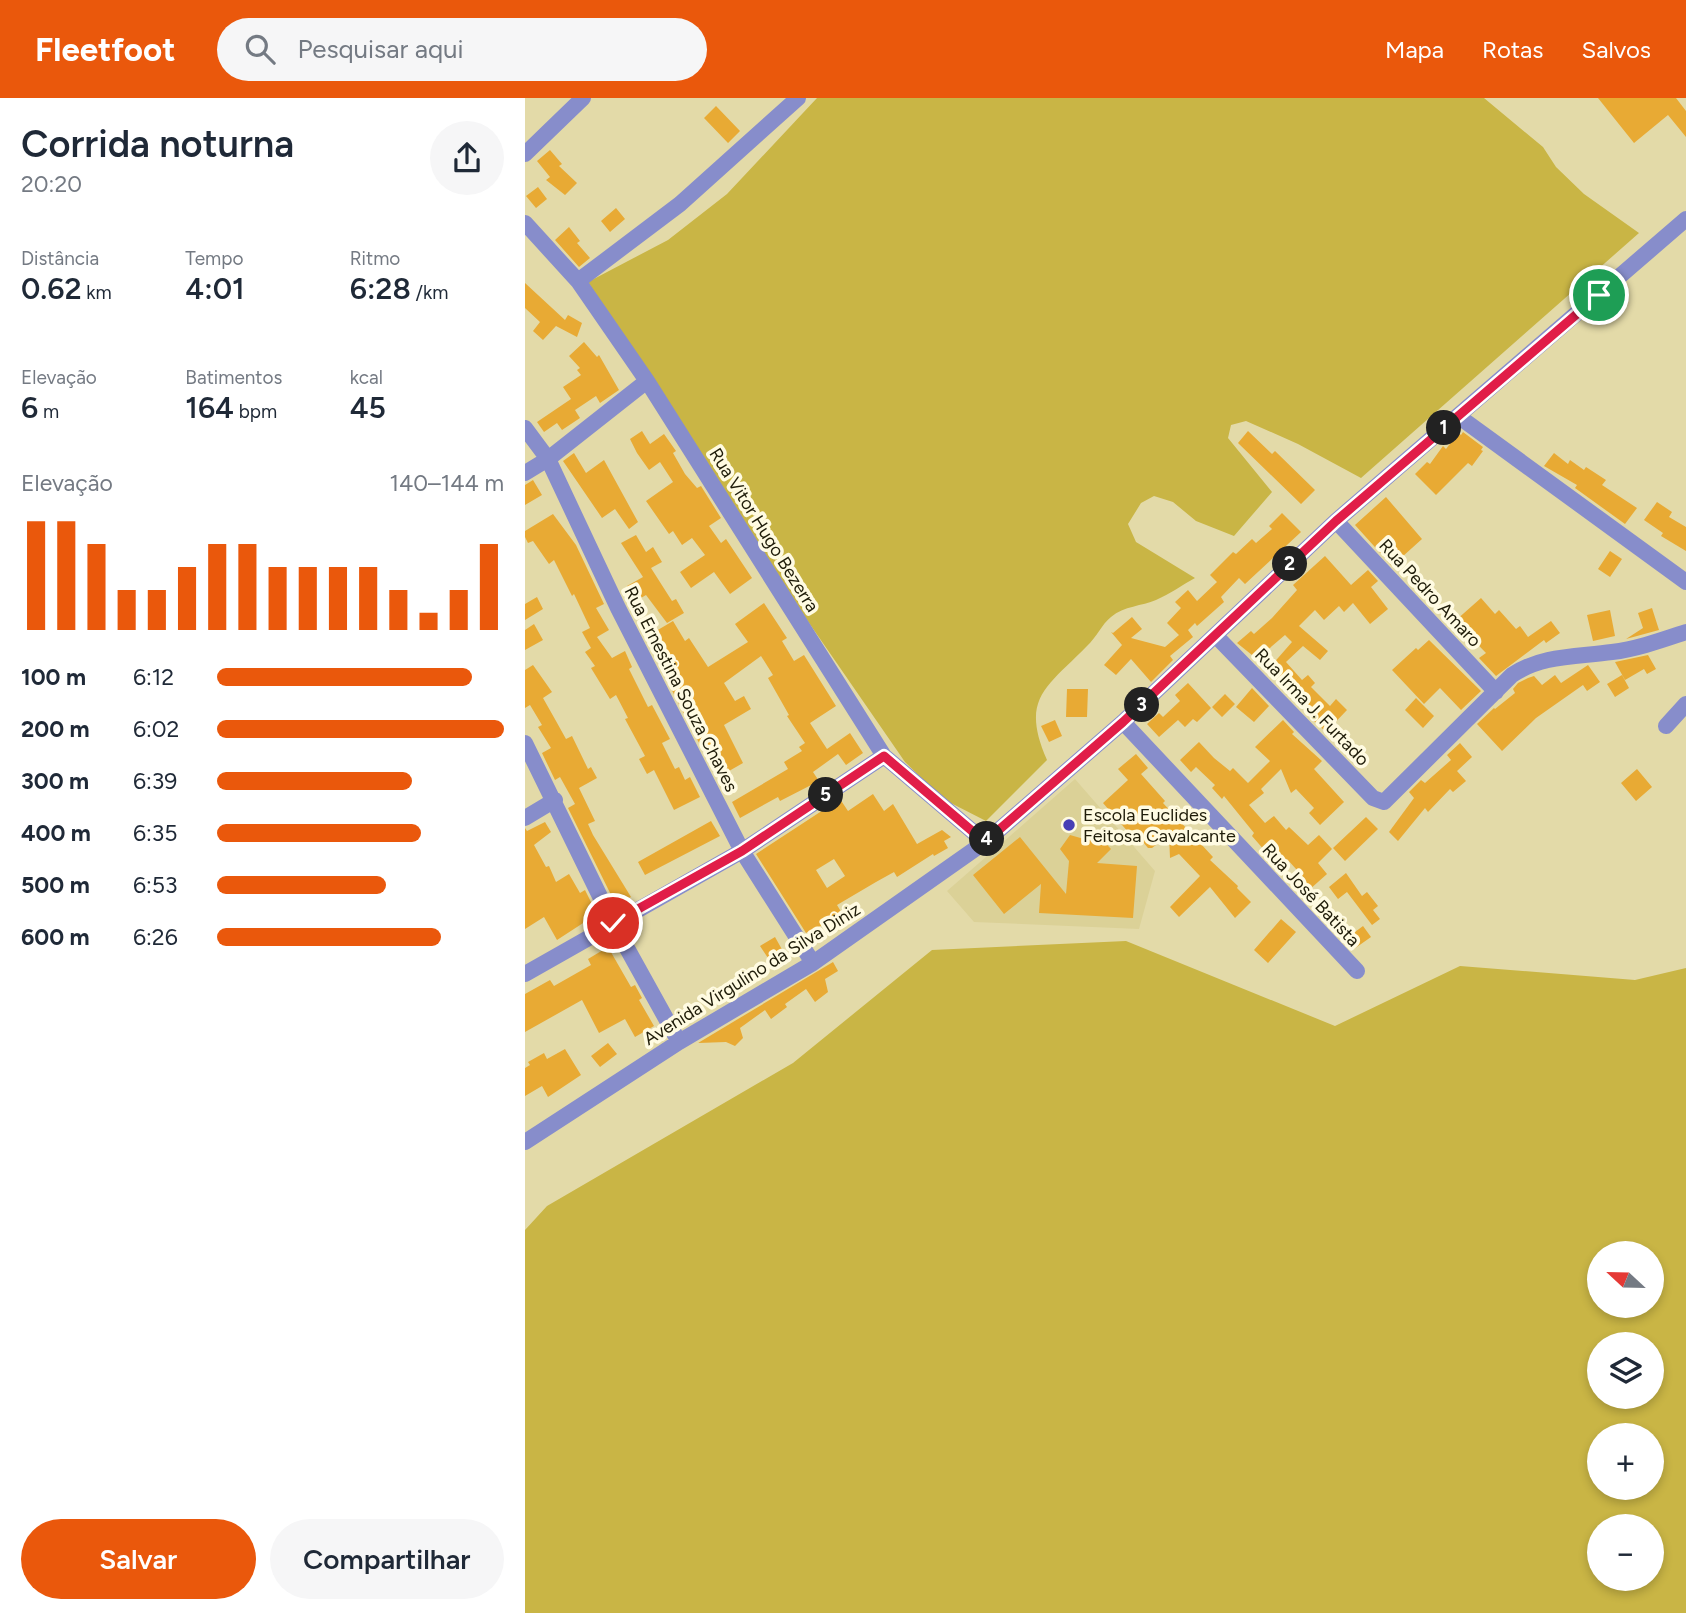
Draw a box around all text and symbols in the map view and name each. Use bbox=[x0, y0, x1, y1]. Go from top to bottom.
search box bbox=[217, 18, 707, 81]
text: Fleetfoot bbox=[35, 30, 175, 69]
icon: search bbox=[241, 30, 279, 68]
text: Pesquisar aqui bbox=[297, 33, 464, 65]
text: Mapa bbox=[1385, 35, 1444, 64]
text: Rotas bbox=[1482, 35, 1543, 64]
text: Salvos bbox=[1581, 35, 1651, 64]
text: Corrida noturna bbox=[21, 121, 294, 167]
button: share bbox=[430, 121, 504, 195]
text: 20:20 bbox=[21, 170, 82, 198]
text: Distância bbox=[21, 247, 99, 270]
text: Tempo bbox=[185, 247, 243, 270]
text: Ritmo bbox=[350, 247, 400, 270]
pin bbox=[1569, 265, 1629, 325]
text: 0.62 bbox=[21, 270, 82, 307]
text: 4:01 bbox=[185, 270, 245, 307]
text: 6:28 bbox=[350, 270, 411, 307]
icon: arrive bbox=[1580, 276, 1618, 314]
text: km bbox=[82, 281, 112, 304]
text: /km bbox=[411, 281, 448, 304]
text: Elevação bbox=[21, 366, 97, 389]
text: Batimentos bbox=[185, 366, 282, 389]
text: kcal bbox=[350, 366, 383, 389]
text: 6 bbox=[21, 389, 38, 426]
text: 164 bbox=[185, 389, 234, 426]
text: 45 bbox=[350, 389, 386, 426]
text: m bbox=[38, 400, 59, 423]
text: bpm bbox=[234, 400, 277, 423]
pin: 1 bbox=[1427, 410, 1461, 446]
text: 1 bbox=[1439, 416, 1448, 439]
street label: Rua Vitor Hugo Bezerra bbox=[705, 444, 823, 616]
text: Elevação bbox=[21, 469, 113, 497]
text: 140–144 m bbox=[390, 469, 504, 497]
street label: Rua Pedro Amaro bbox=[1374, 534, 1486, 652]
pin: 2 bbox=[1273, 546, 1307, 582]
text: 2 bbox=[1284, 552, 1295, 575]
street label: Rua Ernestina Souza Chaves bbox=[619, 582, 743, 796]
street label: Rua Irma J. Furtado bbox=[1250, 644, 1374, 770]
text: 100 m bbox=[21, 663, 86, 691]
text: 6:12 bbox=[133, 663, 174, 691]
pin: 3 bbox=[1125, 688, 1159, 722]
text: 3 bbox=[1136, 693, 1147, 716]
text: 200 m bbox=[21, 715, 90, 743]
text: 6:02 bbox=[133, 715, 179, 743]
text: 300 m bbox=[21, 767, 89, 795]
text: 6:39 bbox=[133, 767, 177, 795]
pin: 5 bbox=[809, 778, 843, 812]
text: 5 bbox=[820, 783, 831, 806]
place label: Escola Euclides Feitosa Cavalcante bbox=[1083, 804, 1236, 847]
marker: Escola Euclides Feitosa Cavalcante bbox=[1061, 817, 1077, 833]
text: 400 m bbox=[21, 819, 91, 847]
text: 6:35 bbox=[133, 819, 178, 847]
pin: 4 bbox=[969, 822, 1005, 856]
text: 4 bbox=[980, 827, 993, 850]
street label: Rua José Batista bbox=[1258, 839, 1364, 951]
text: 500 m bbox=[21, 871, 90, 899]
text: 6:53 bbox=[133, 871, 178, 899]
pin bbox=[583, 893, 643, 953]
street label: Avenida Virgulino da Silva Diniz bbox=[640, 898, 865, 1050]
icon: check bbox=[594, 904, 632, 942]
text: 600 m bbox=[21, 923, 90, 951]
text: 6:26 bbox=[133, 923, 178, 951]
north arrow bbox=[1587, 1241, 1664, 1318]
map controls bbox=[1587, 1241, 1664, 1591]
button: layers bbox=[1587, 1332, 1664, 1409]
button: + bbox=[1587, 1423, 1664, 1500]
button: − bbox=[1587, 1514, 1664, 1591]
button: Salvar bbox=[21, 1519, 256, 1599]
button: Compartilhar bbox=[270, 1519, 504, 1599]

